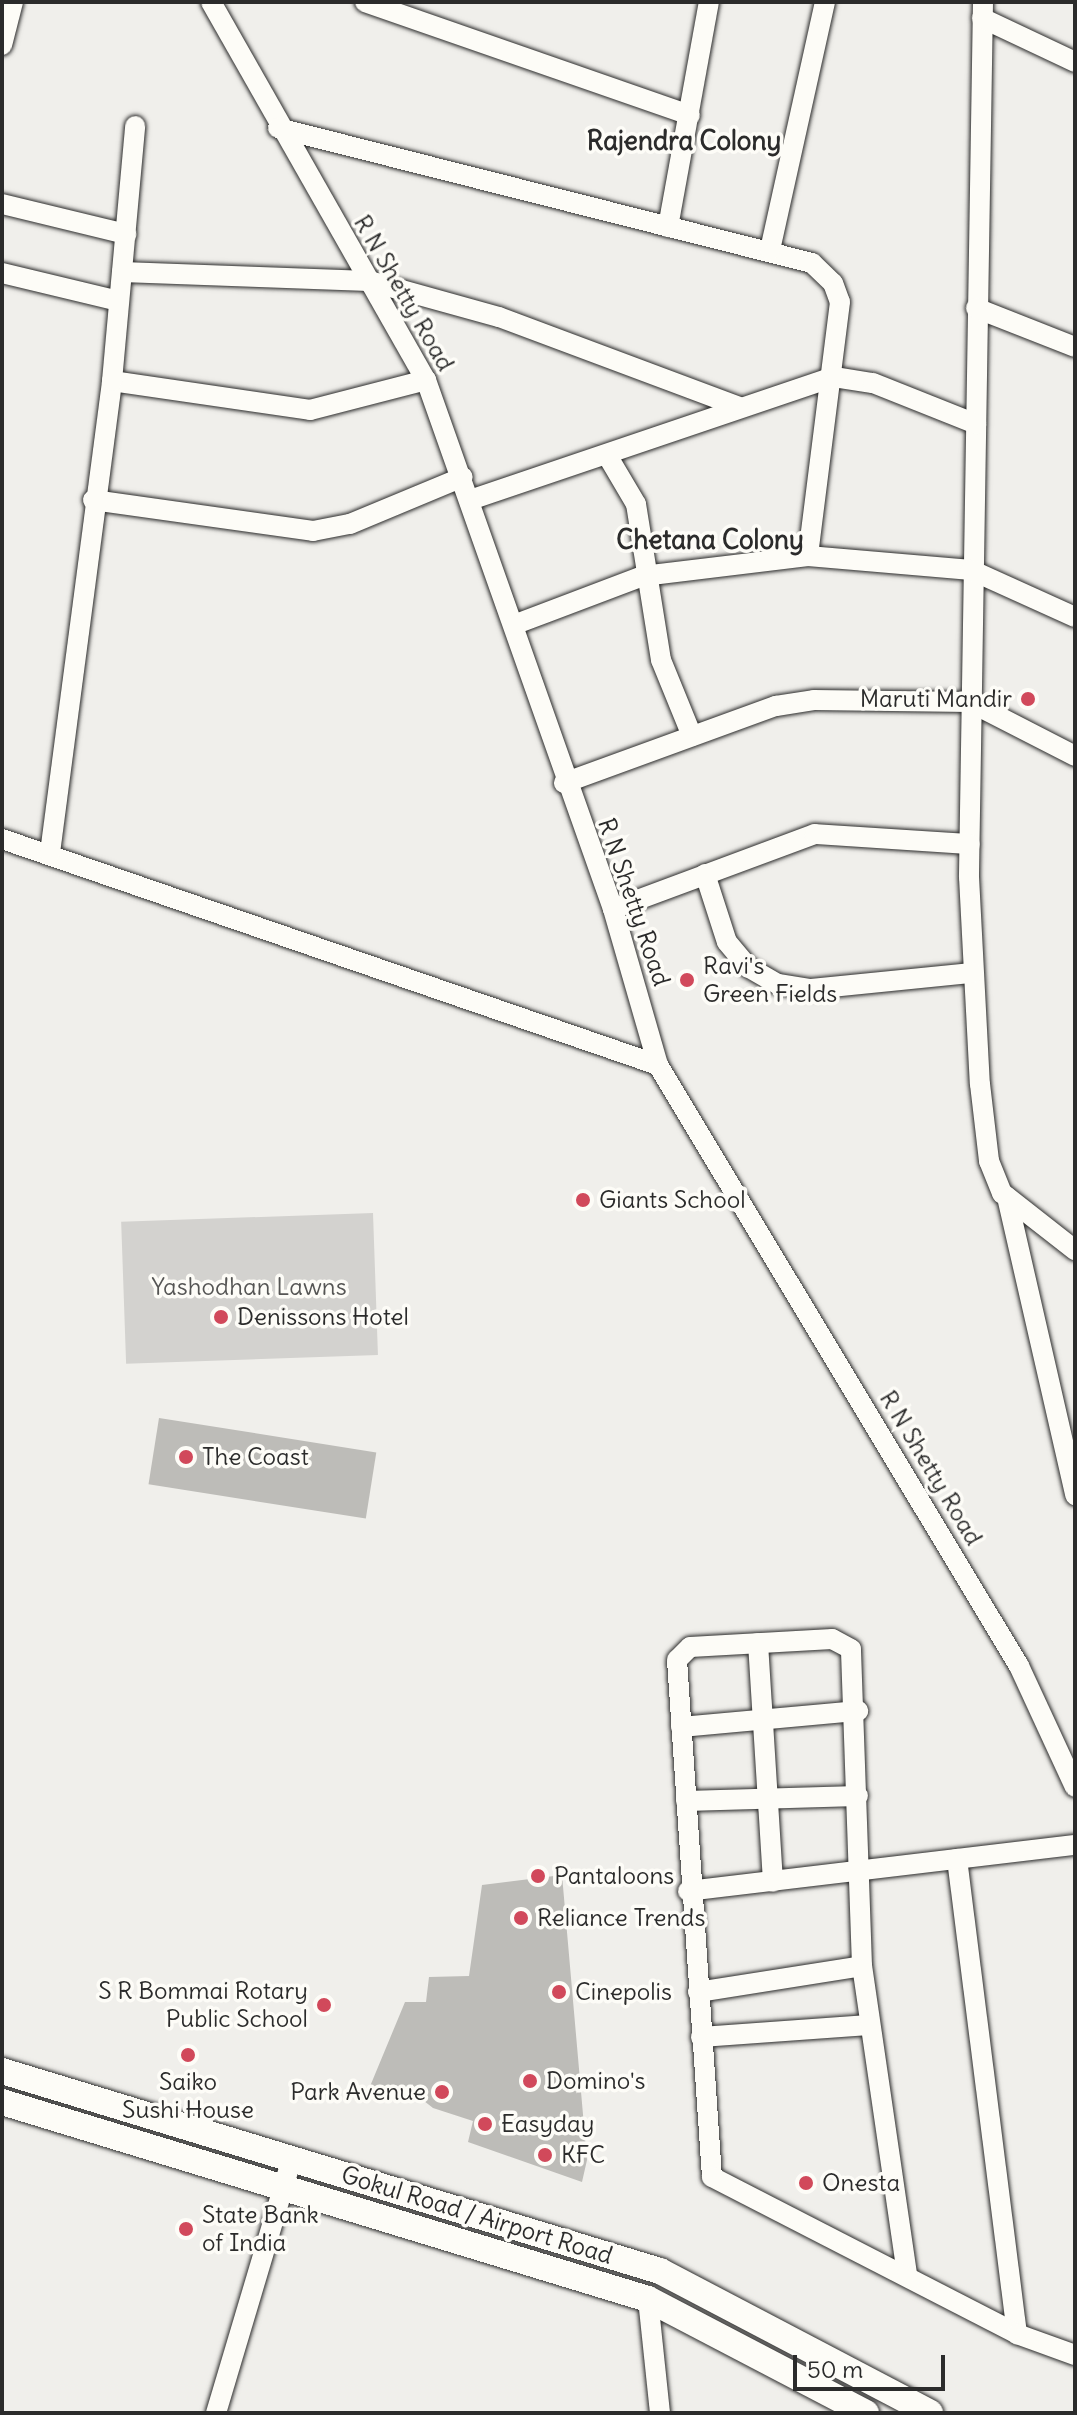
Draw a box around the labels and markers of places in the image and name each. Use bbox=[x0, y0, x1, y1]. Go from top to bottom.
place label: Maruti Mandir bbox=[860, 685, 1012, 713]
marker: Maruti Mandir bbox=[1019, 690, 1037, 708]
place label: Ravi's Green Fields bbox=[703, 952, 837, 1008]
marker: Ravi's Green Fields bbox=[678, 971, 696, 989]
place label: Giants School bbox=[599, 1186, 746, 1214]
marker: Giants School bbox=[574, 1191, 592, 1209]
place label: Denissons Hotel bbox=[237, 1303, 409, 1331]
marker: Denissons Hotel bbox=[212, 1308, 230, 1326]
place label: The Coast bbox=[202, 1443, 309, 1471]
marker: The Coast bbox=[177, 1448, 195, 1466]
place label: Pantaloons bbox=[554, 1862, 674, 1890]
marker: Pantaloons bbox=[529, 1867, 547, 1885]
place label: Reliance Trends bbox=[537, 1904, 705, 1932]
marker: Reliance Trends bbox=[512, 1909, 530, 1927]
place label: S R Bommai Rotary Public School bbox=[98, 1977, 308, 2033]
place label: Cinepolis bbox=[575, 1978, 672, 2006]
marker: Cinepolis bbox=[550, 1983, 568, 2001]
marker: S R Bommai Rotary Public School bbox=[315, 1996, 333, 2014]
marker: Saiko Sushi House bbox=[179, 2046, 197, 2064]
place label: Domino's bbox=[546, 2067, 645, 2095]
place label: Saiko Sushi House bbox=[122, 2068, 254, 2124]
marker: Domino's bbox=[521, 2072, 539, 2090]
place label: Park Avenue bbox=[290, 2078, 426, 2106]
marker: Park Avenue bbox=[433, 2083, 451, 2101]
place label: Easyday bbox=[501, 2110, 594, 2138]
marker: Easyday bbox=[476, 2115, 494, 2133]
place label: KFC bbox=[561, 2141, 605, 2169]
marker: KFC bbox=[536, 2146, 554, 2164]
place label: Onesta bbox=[822, 2169, 900, 2197]
marker: Onesta bbox=[797, 2174, 815, 2192]
place label: State Bank of India bbox=[202, 2201, 319, 2257]
marker: State Bank of India bbox=[177, 2220, 195, 2238]

